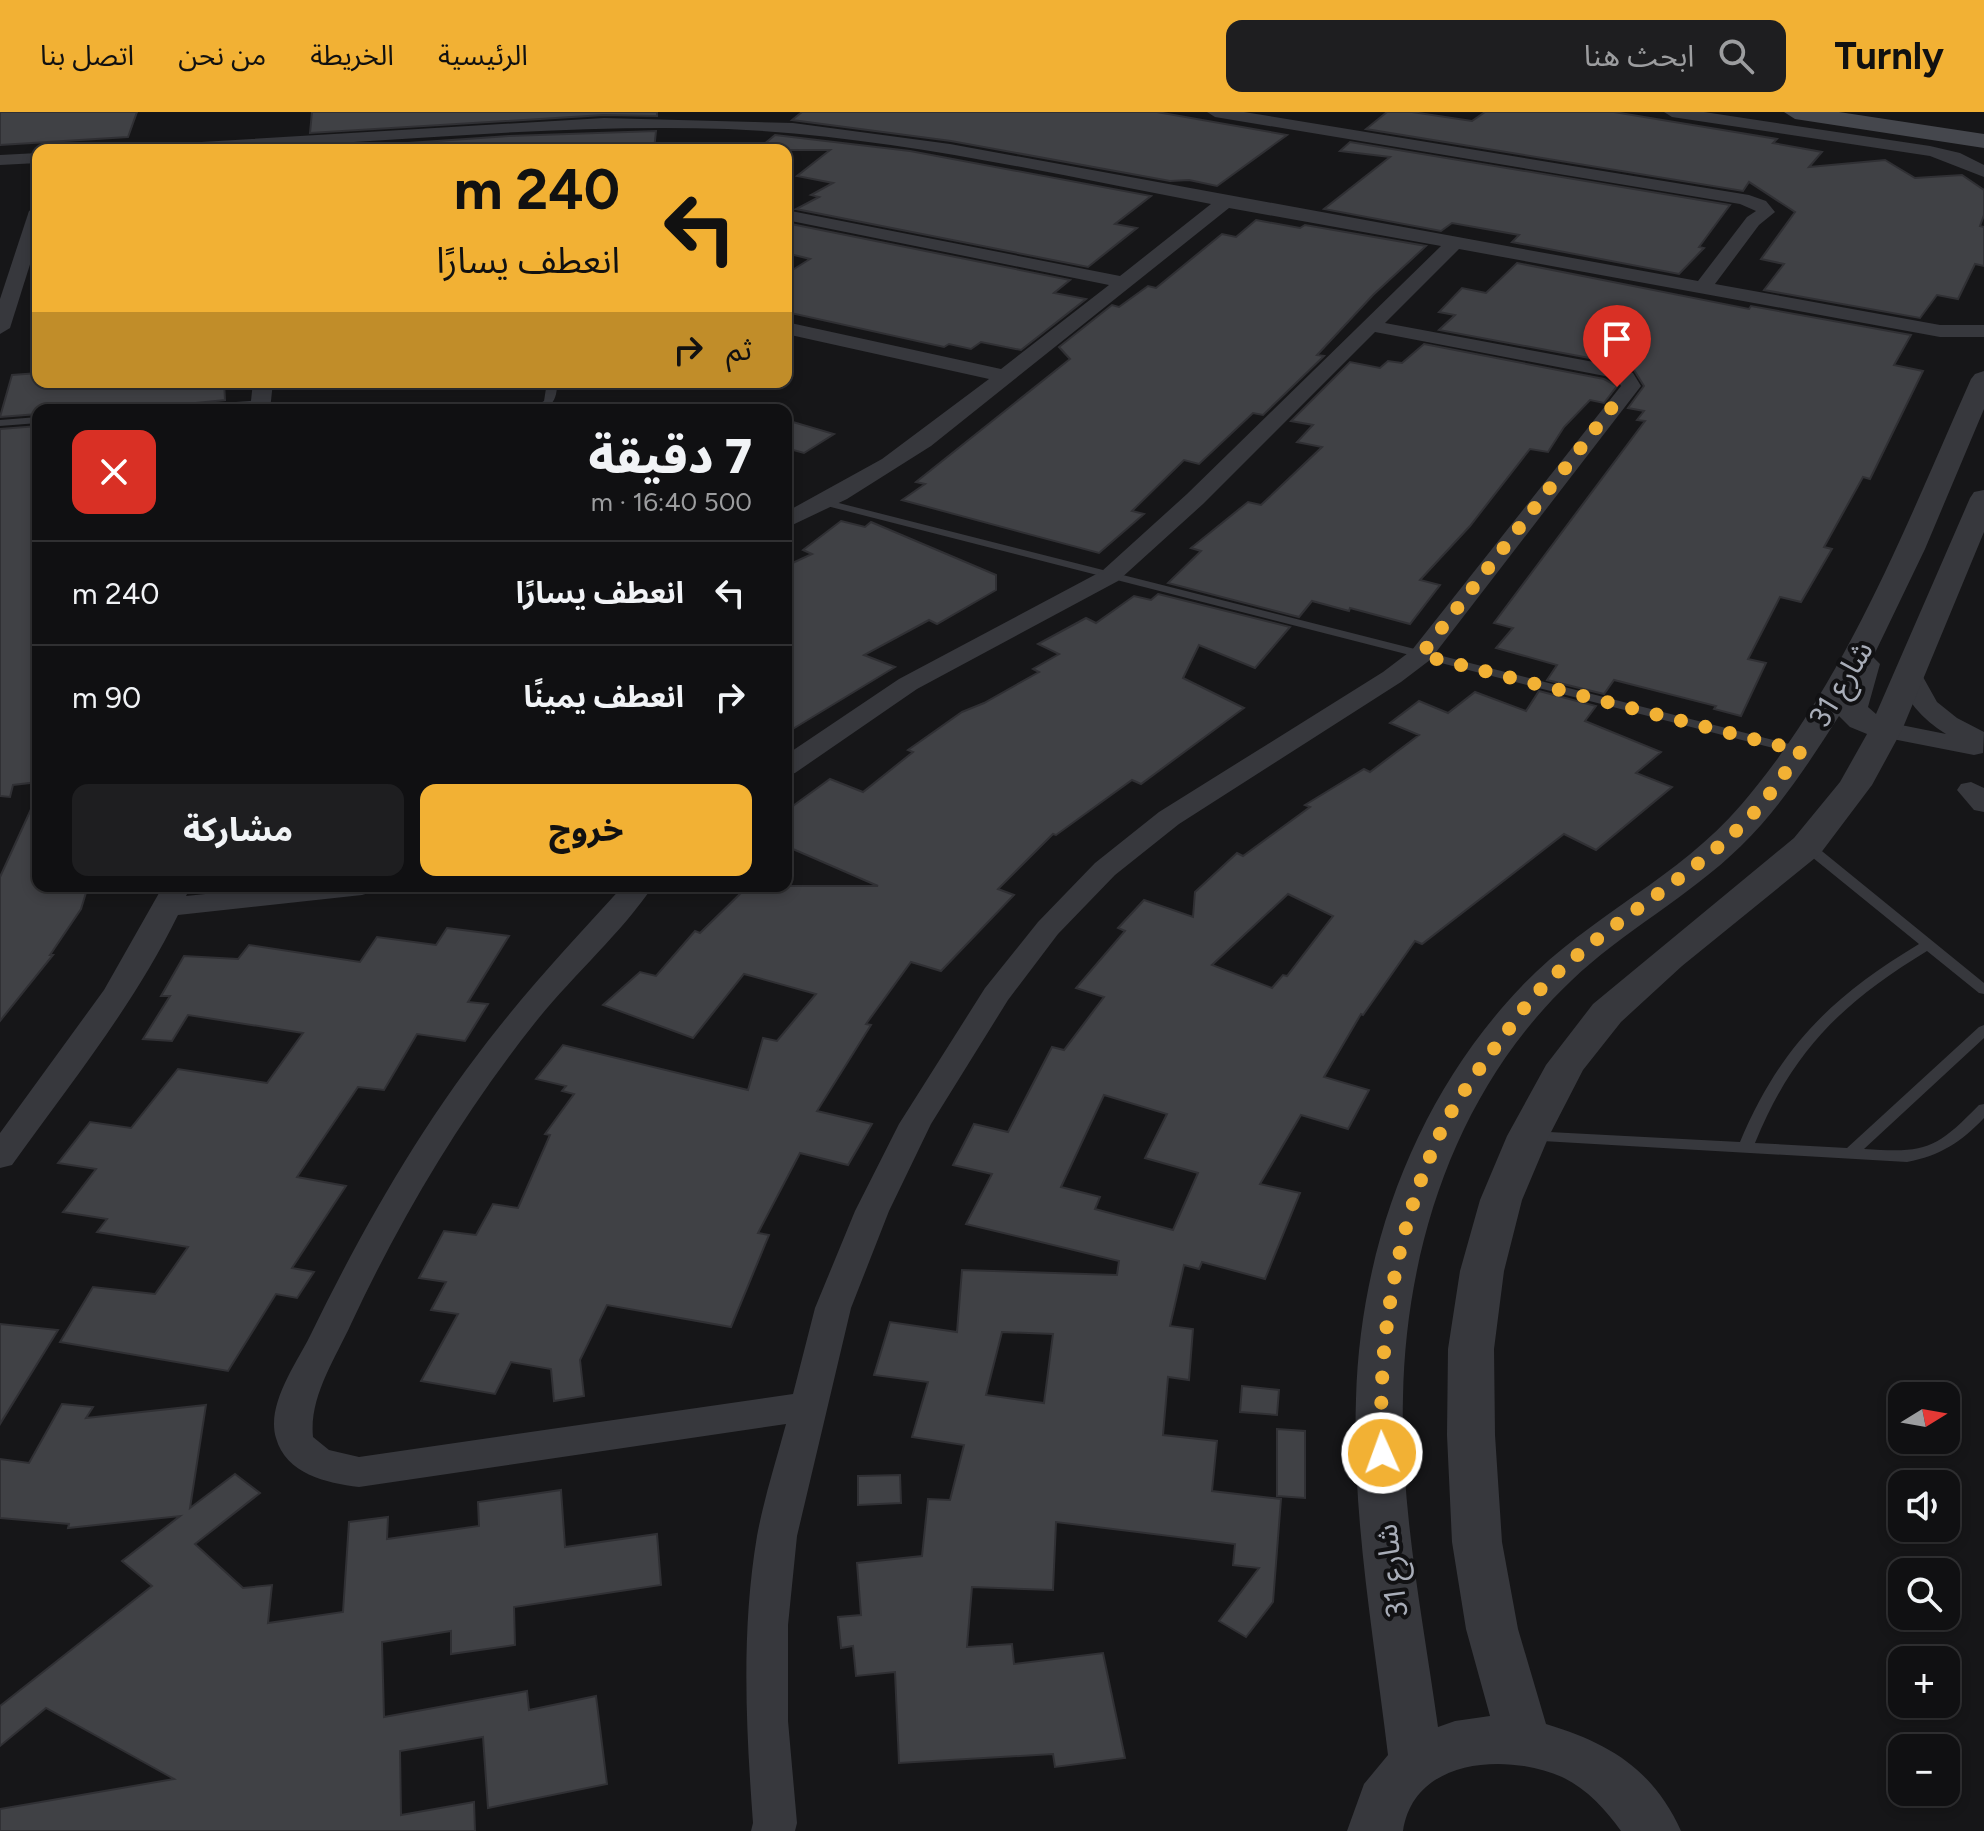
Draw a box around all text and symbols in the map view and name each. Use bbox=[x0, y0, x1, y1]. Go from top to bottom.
search box bbox=[1226, 20, 1786, 92]
text: Turnly bbox=[1834, 33, 1944, 79]
icon: search bbox=[1714, 34, 1758, 78]
text: ابحث هنا bbox=[1584, 37, 1694, 74]
text: اتصل بنا bbox=[40, 38, 134, 72]
text: من نحن bbox=[178, 38, 266, 72]
text: الخريطة bbox=[310, 38, 394, 72]
text: الرئيسية bbox=[438, 38, 528, 72]
text: 240 m bbox=[454, 156, 620, 223]
icon: left bbox=[648, 176, 752, 280]
text: انعطف يسارًا bbox=[436, 239, 620, 282]
pin bbox=[1583, 305, 1651, 387]
icon: arrive bbox=[1595, 317, 1639, 361]
icon: right bbox=[666, 328, 710, 372]
text: ثم bbox=[726, 331, 752, 368]
text: 7 دقيقة bbox=[588, 427, 752, 485]
button: close bbox=[72, 430, 156, 514]
text: 500 m · 16:40 bbox=[591, 486, 752, 518]
icon: left bbox=[708, 571, 752, 615]
text: انعطف يسارًا bbox=[516, 574, 684, 611]
text: 240 m bbox=[72, 575, 160, 612]
street label: شارع 31 bbox=[1800, 634, 1884, 736]
icon: right bbox=[708, 675, 752, 719]
text: انعطف يمينًا bbox=[523, 678, 684, 715]
text: 90 m bbox=[72, 679, 141, 716]
button: مشاركة bbox=[72, 784, 404, 876]
button: خروج bbox=[420, 784, 752, 876]
north arrow bbox=[1888, 1382, 1960, 1454]
map controls bbox=[1888, 1382, 1960, 1806]
position arrow bbox=[1340, 1411, 1424, 1495]
button: sound bbox=[1888, 1470, 1960, 1542]
street label: شارع 31 bbox=[1367, 1521, 1420, 1620]
button: search bbox=[1888, 1558, 1960, 1630]
button: + bbox=[1888, 1646, 1960, 1718]
button: − bbox=[1888, 1734, 1960, 1806]

